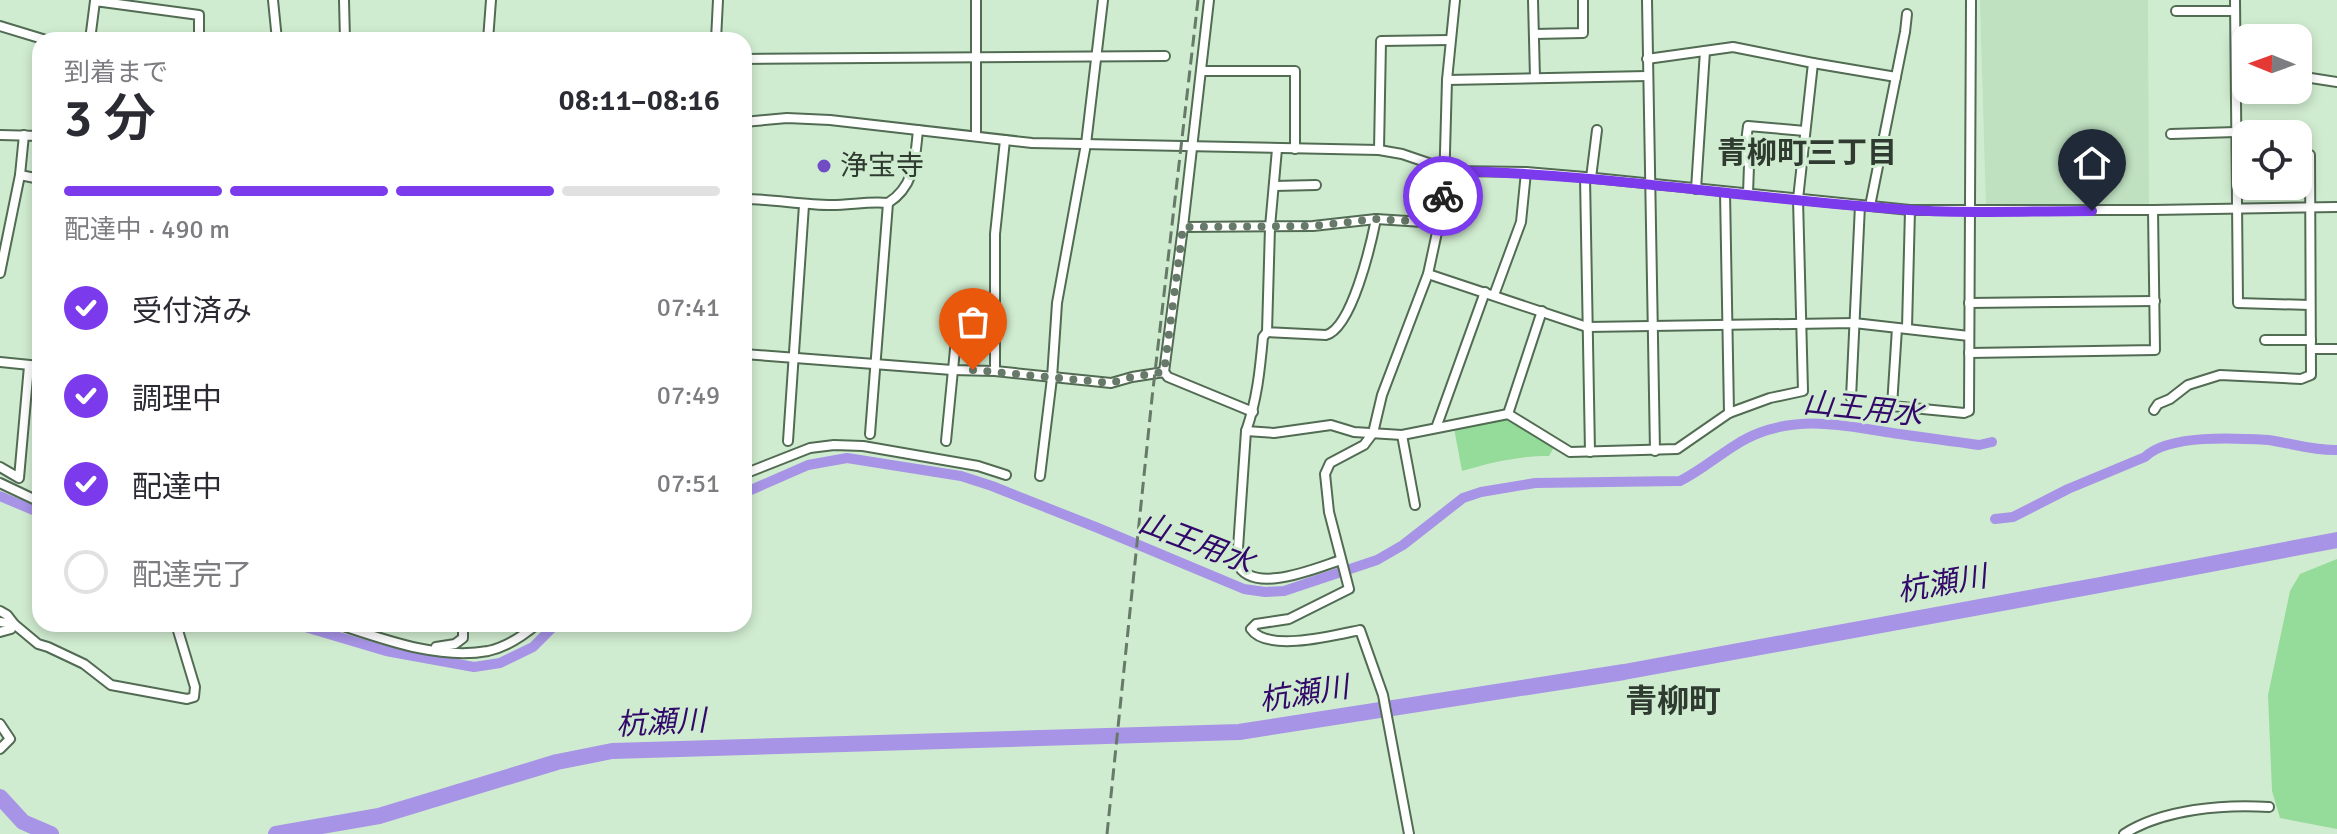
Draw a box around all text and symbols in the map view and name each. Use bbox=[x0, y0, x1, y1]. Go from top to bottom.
north arrow bbox=[2232, 24, 2312, 104]
map controls bbox=[2232, 24, 2312, 200]
text: 到着まで bbox=[64, 57, 168, 89]
text: 08:11–08:16 bbox=[559, 82, 720, 119]
text: 3 分 bbox=[64, 87, 156, 151]
button: locate bbox=[2232, 120, 2312, 200]
pin bbox=[2058, 129, 2126, 211]
district label: 青柳町三丁目 bbox=[1717, 135, 1897, 172]
icon: home bbox=[2070, 141, 2114, 185]
place label: 浄宝寺 bbox=[840, 149, 924, 183]
courier bbox=[1403, 156, 1483, 236]
marker: 浄宝寺 bbox=[815, 157, 833, 175]
icon: bike bbox=[1421, 174, 1465, 218]
text: 配達中 · 490 m bbox=[64, 214, 230, 246]
icon: check bbox=[64, 286, 108, 330]
pin bbox=[939, 288, 1007, 370]
text: 07:41 bbox=[657, 292, 720, 324]
text: 受付済み bbox=[132, 293, 252, 330]
icon: bag bbox=[951, 300, 995, 344]
icon: check bbox=[64, 374, 108, 418]
text: 07:49 bbox=[657, 380, 720, 412]
text: 調理中 bbox=[132, 381, 222, 418]
water label: 山王用水 bbox=[1801, 384, 1928, 434]
icon: check bbox=[64, 462, 108, 506]
text: 07:51 bbox=[657, 468, 720, 500]
text: 配達中 bbox=[132, 469, 222, 506]
water label: 山王用水 bbox=[1133, 504, 1261, 583]
text: 配達完了 bbox=[132, 557, 252, 594]
water label: 杭瀬川 bbox=[1894, 557, 1992, 610]
water label: 杭瀬川 bbox=[1257, 668, 1354, 719]
district label: 青柳町 bbox=[1625, 682, 1721, 721]
water label: 杭瀬川 bbox=[615, 702, 710, 744]

